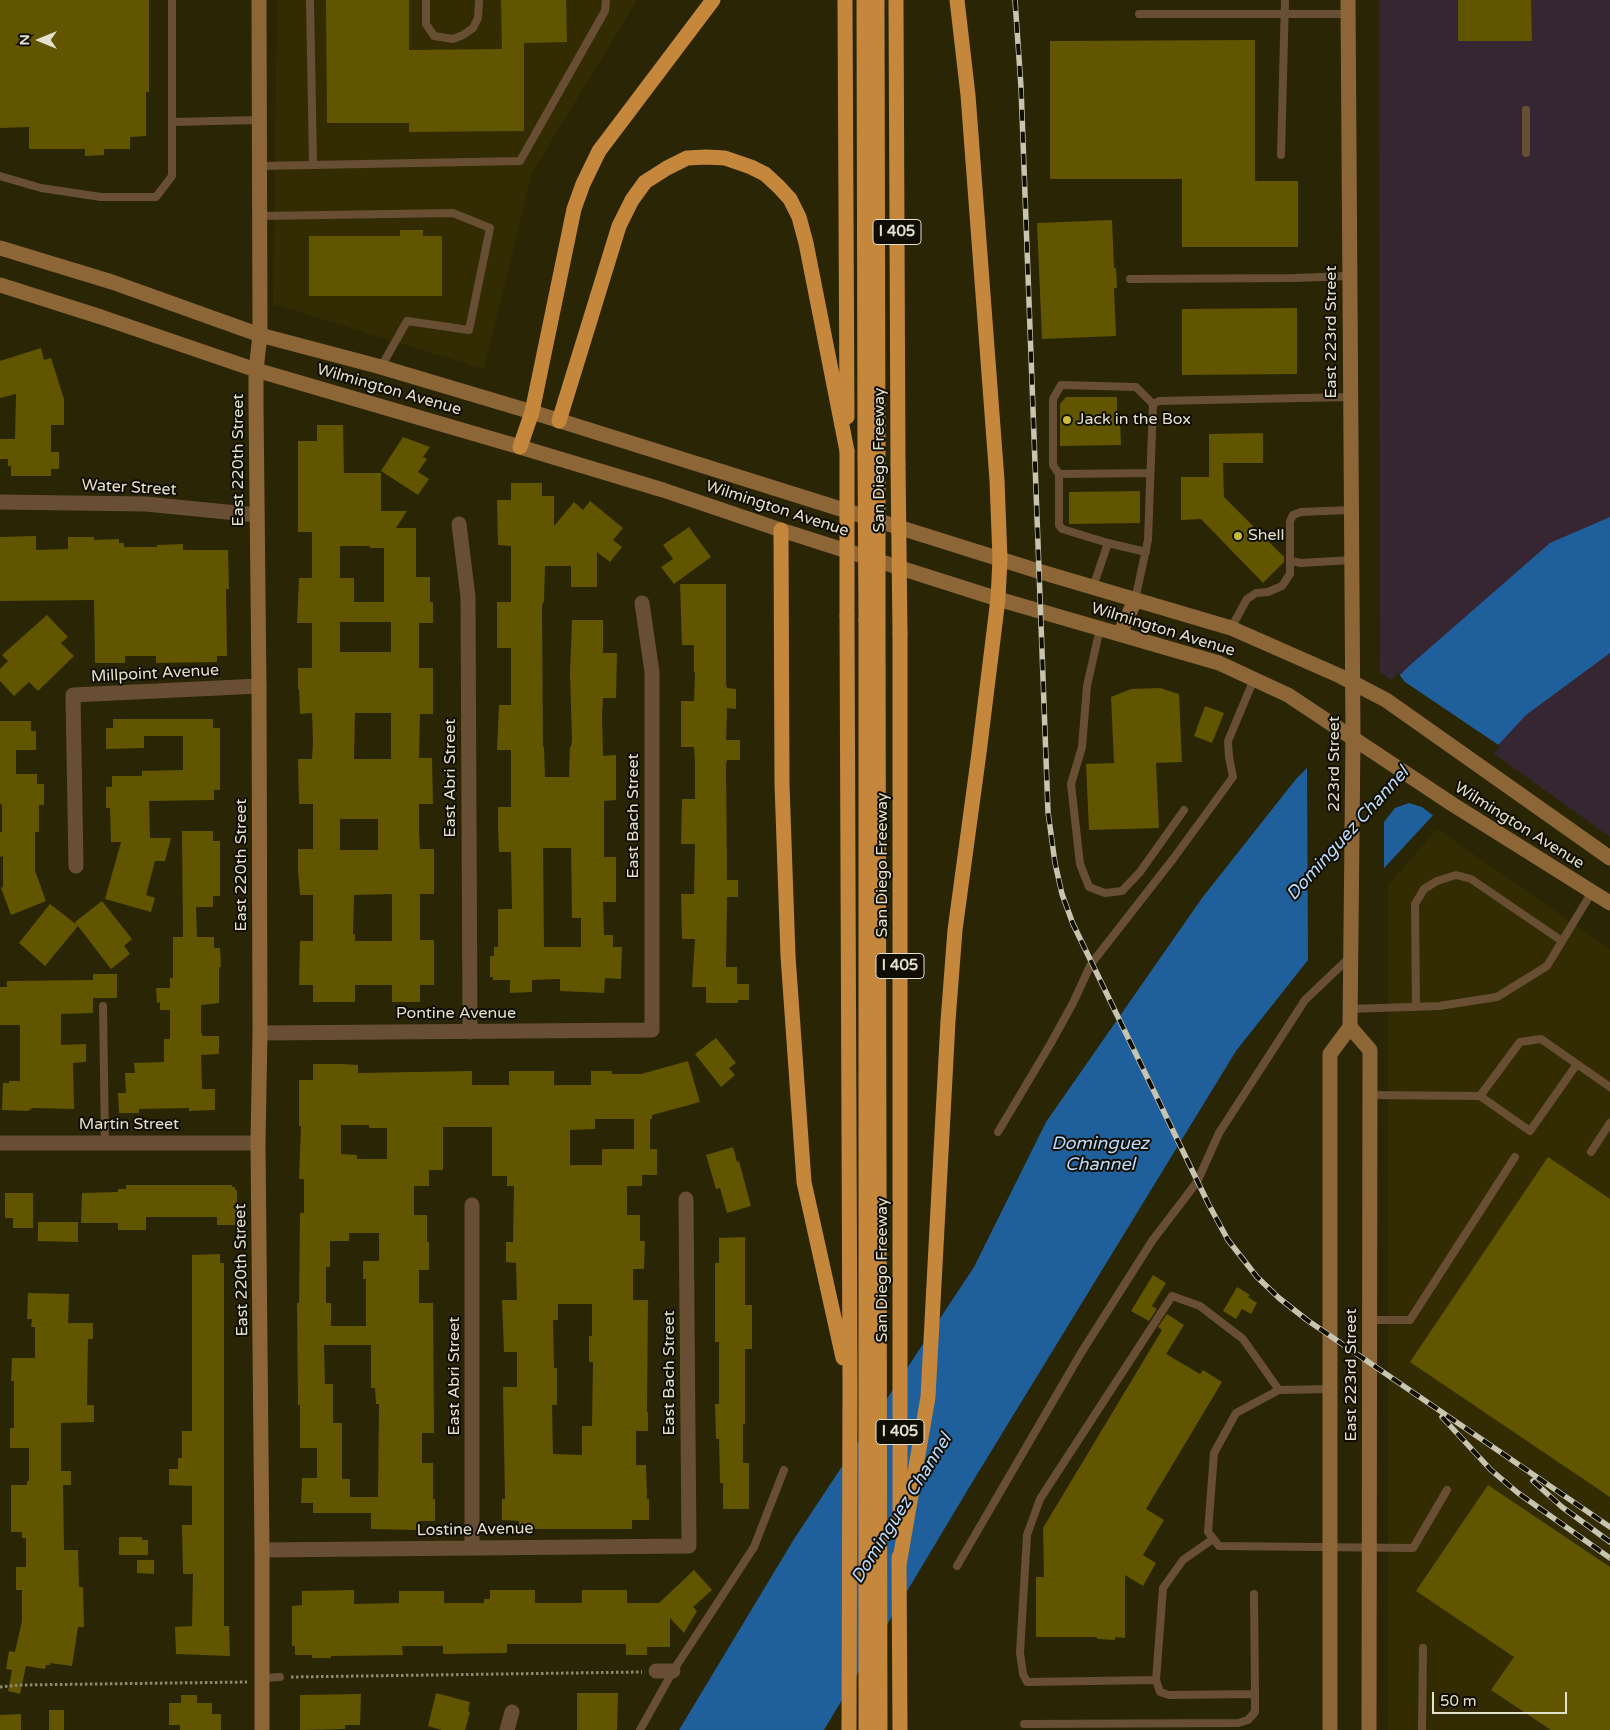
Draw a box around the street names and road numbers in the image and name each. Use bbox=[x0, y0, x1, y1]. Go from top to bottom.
road number: I 405 bbox=[873, 220, 921, 244]
street label: East 223rd Street bbox=[1322, 266, 1342, 398]
street label: Wilmington Avenue bbox=[315, 360, 463, 420]
street label: San Diego Freeway bbox=[870, 388, 890, 532]
street label: East 220th Street bbox=[229, 394, 249, 526]
street label: Water Street bbox=[81, 476, 177, 500]
street label: Wilmington Avenue bbox=[703, 477, 851, 541]
street label: Wilmington Avenue bbox=[1089, 599, 1237, 661]
street label: Millpoint Avenue bbox=[91, 661, 219, 687]
street label: 223rd Street bbox=[1325, 716, 1345, 812]
street label: East Abri Street bbox=[441, 719, 461, 837]
street label: East Bach Street bbox=[624, 753, 644, 879]
street label: Wilmington Avenue bbox=[1451, 778, 1587, 874]
street label: San Diego Freeway bbox=[873, 793, 893, 937]
street label: East 220th Street bbox=[232, 799, 252, 931]
road number: I 405 bbox=[876, 954, 924, 978]
street label: Pontine Avenue bbox=[396, 1004, 516, 1024]
street label: Martin Street bbox=[79, 1115, 179, 1135]
street label: San Diego Freeway bbox=[873, 1198, 893, 1342]
street label: East 220th Street bbox=[231, 1203, 253, 1337]
street label: East 223rd Street bbox=[1342, 1309, 1362, 1441]
street label: East Bach Street bbox=[660, 1310, 680, 1436]
street label: East Abri Street bbox=[445, 1317, 465, 1435]
road number: I 405 bbox=[876, 1420, 924, 1444]
street label: Lostine Avenue bbox=[416, 1519, 534, 1541]

